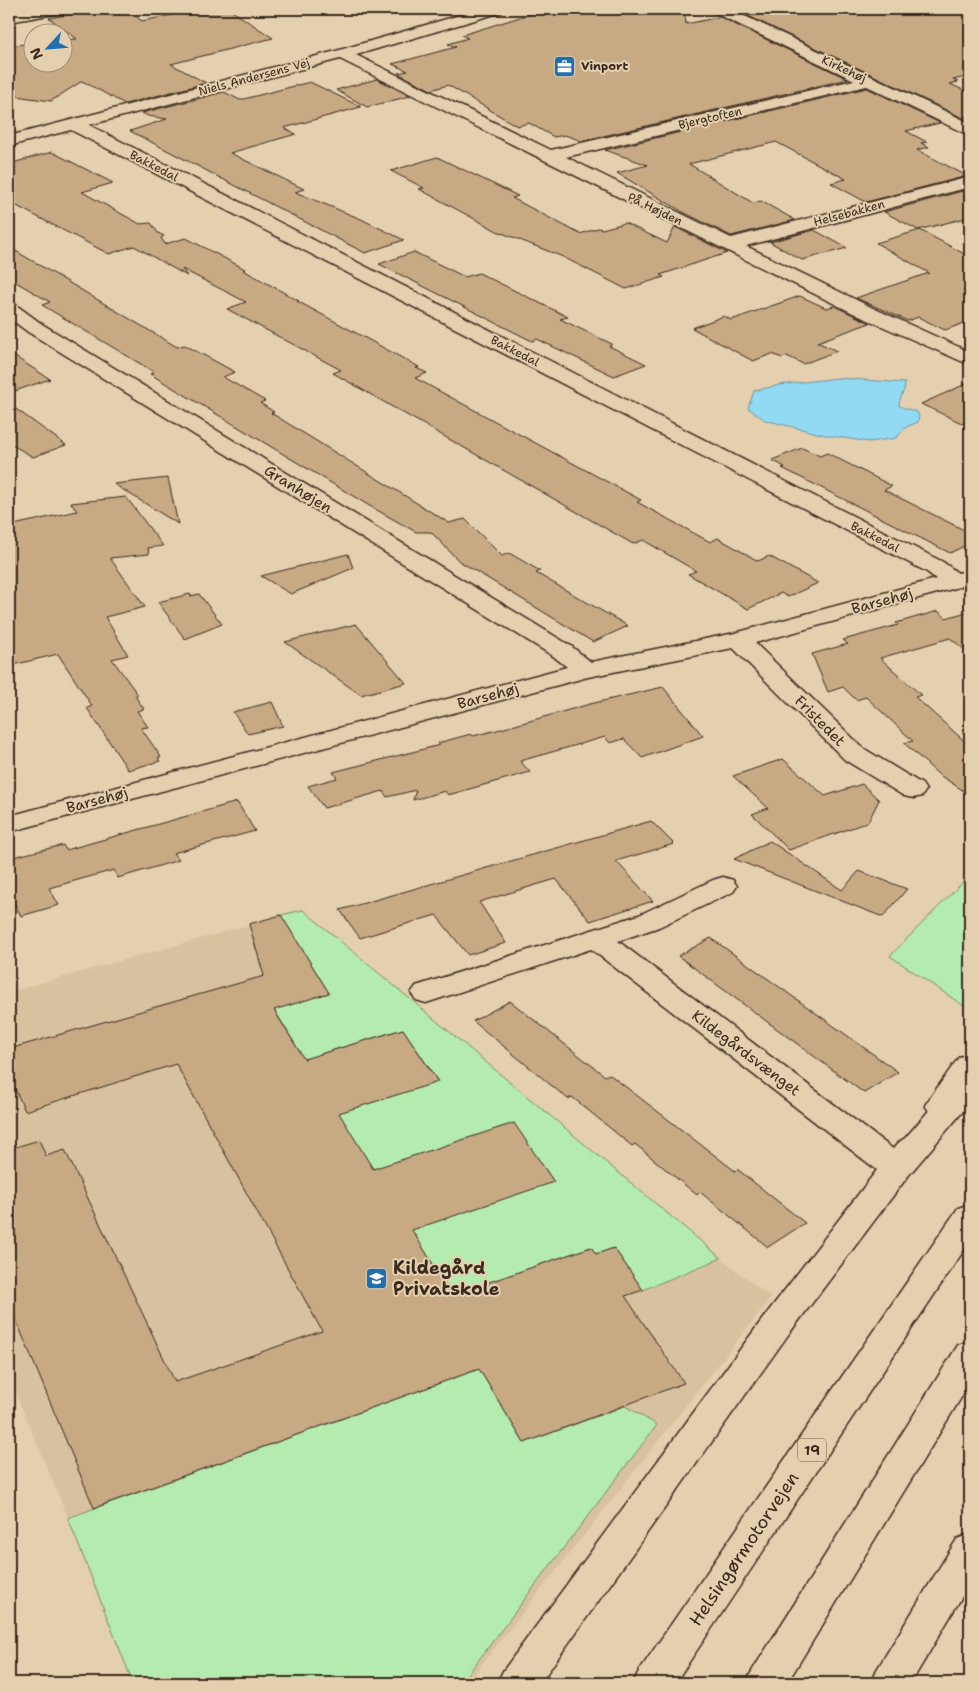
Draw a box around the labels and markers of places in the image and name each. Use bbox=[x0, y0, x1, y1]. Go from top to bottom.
office icon: Vinport bbox=[553, 54, 577, 78]
place label: Vinport bbox=[581, 58, 628, 74]
place label: Kildegård Privatskole bbox=[393, 1256, 500, 1301]
school or university icon: Kildegård Privatskole bbox=[365, 1266, 389, 1290]

